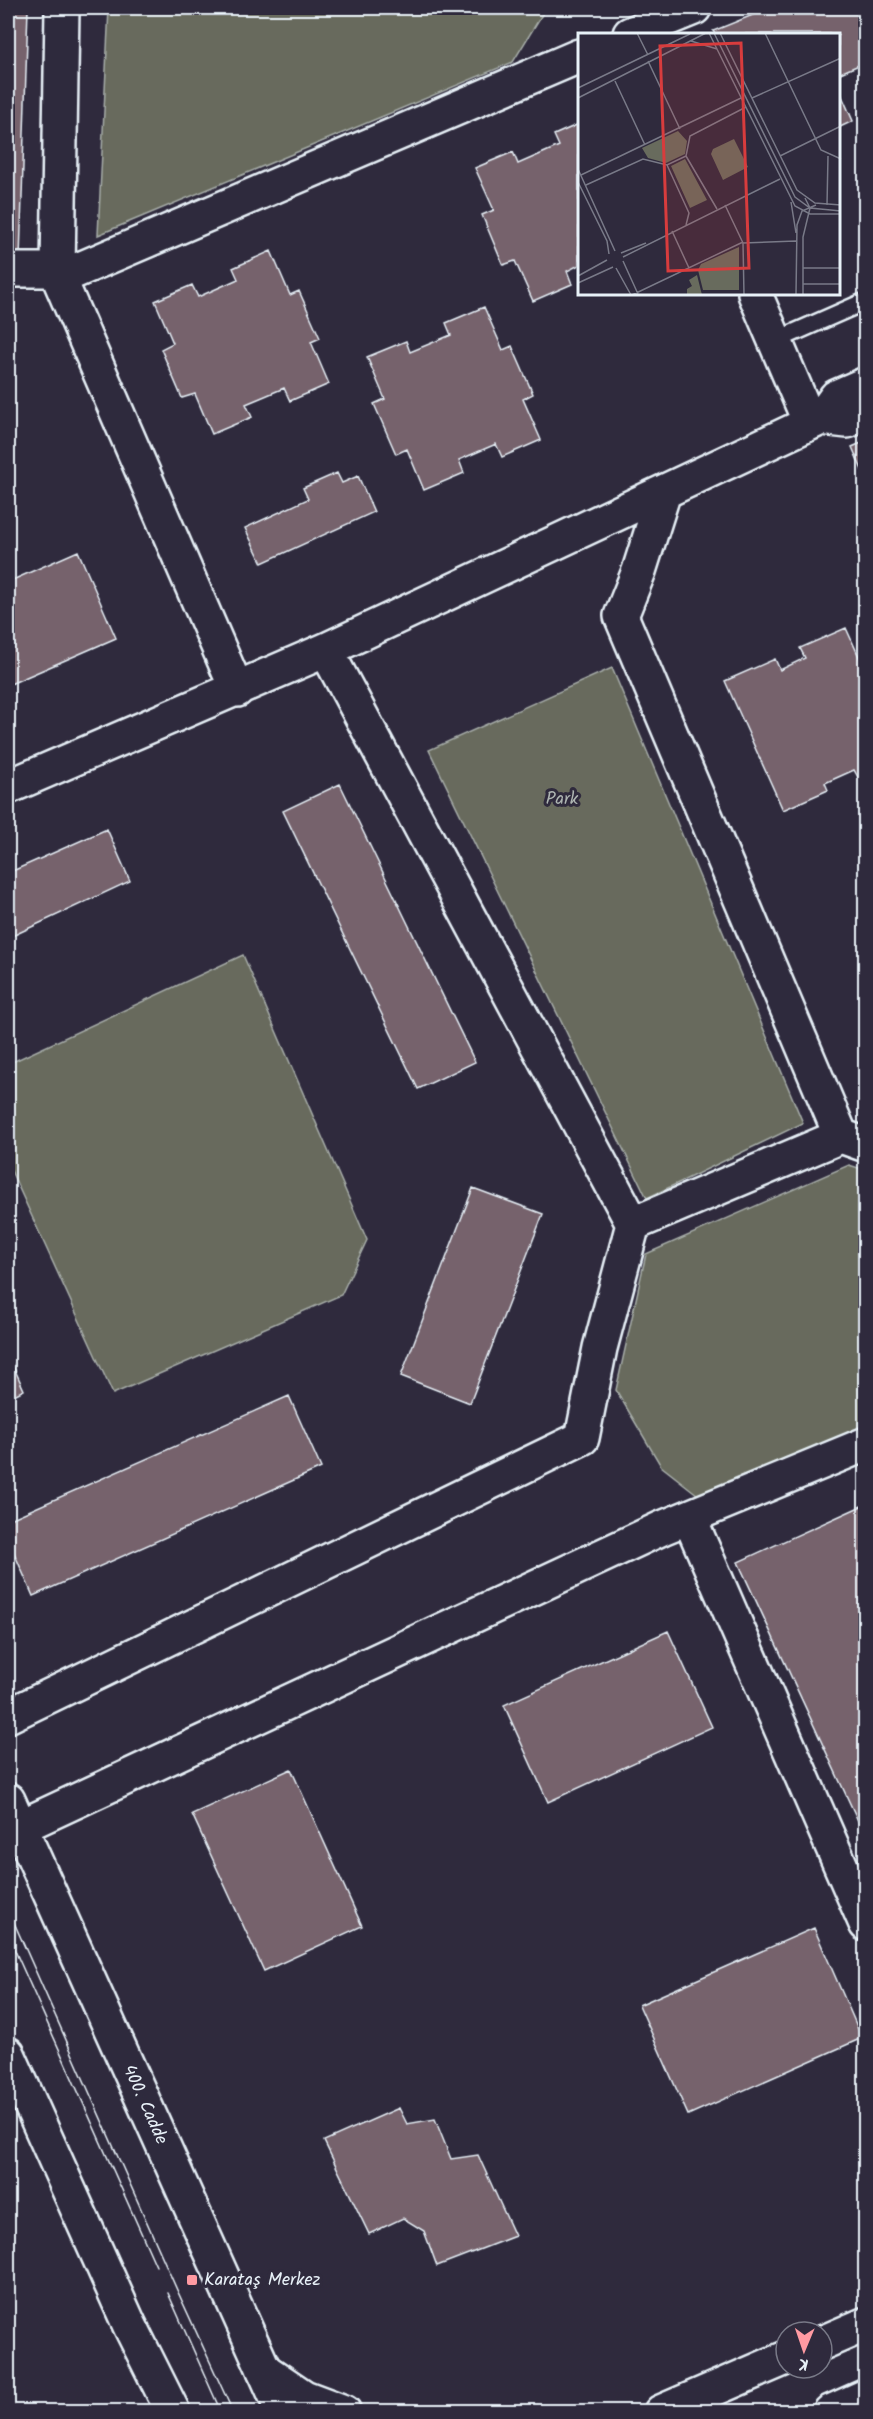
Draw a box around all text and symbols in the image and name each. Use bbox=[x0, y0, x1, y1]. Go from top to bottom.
inset map bbox=[578, 33, 840, 296]
park label: Park bbox=[546, 785, 579, 814]
street label: 400. Cadde bbox=[114, 2060, 175, 2149]
place label: Karataş Merkez bbox=[204, 2266, 321, 2295]
marker: Karataş Merkez bbox=[185, 2273, 199, 2287]
north arrow bbox=[774, 2320, 834, 2380]
text: K bbox=[798, 2351, 809, 2376]

